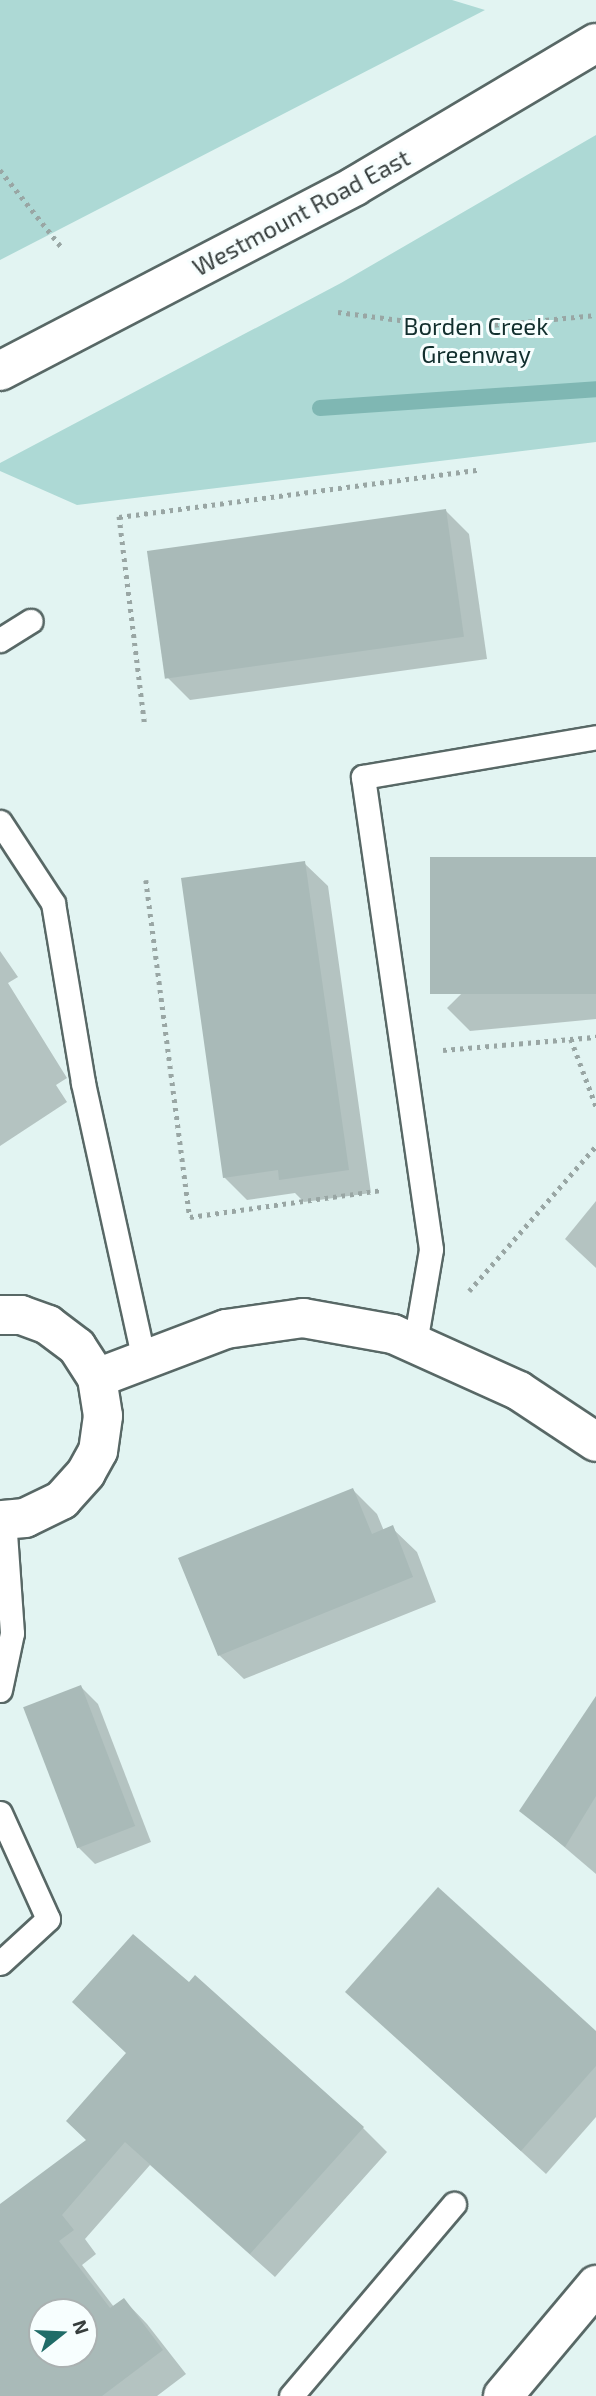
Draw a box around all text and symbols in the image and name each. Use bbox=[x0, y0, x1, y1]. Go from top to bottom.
street label: Westmount Road East bbox=[187, 143, 415, 281]
park label: Borden Creek Greenway bbox=[404, 312, 548, 368]
north arrow bbox=[28, 2298, 98, 2368]
text: N bbox=[68, 2317, 95, 2337]

